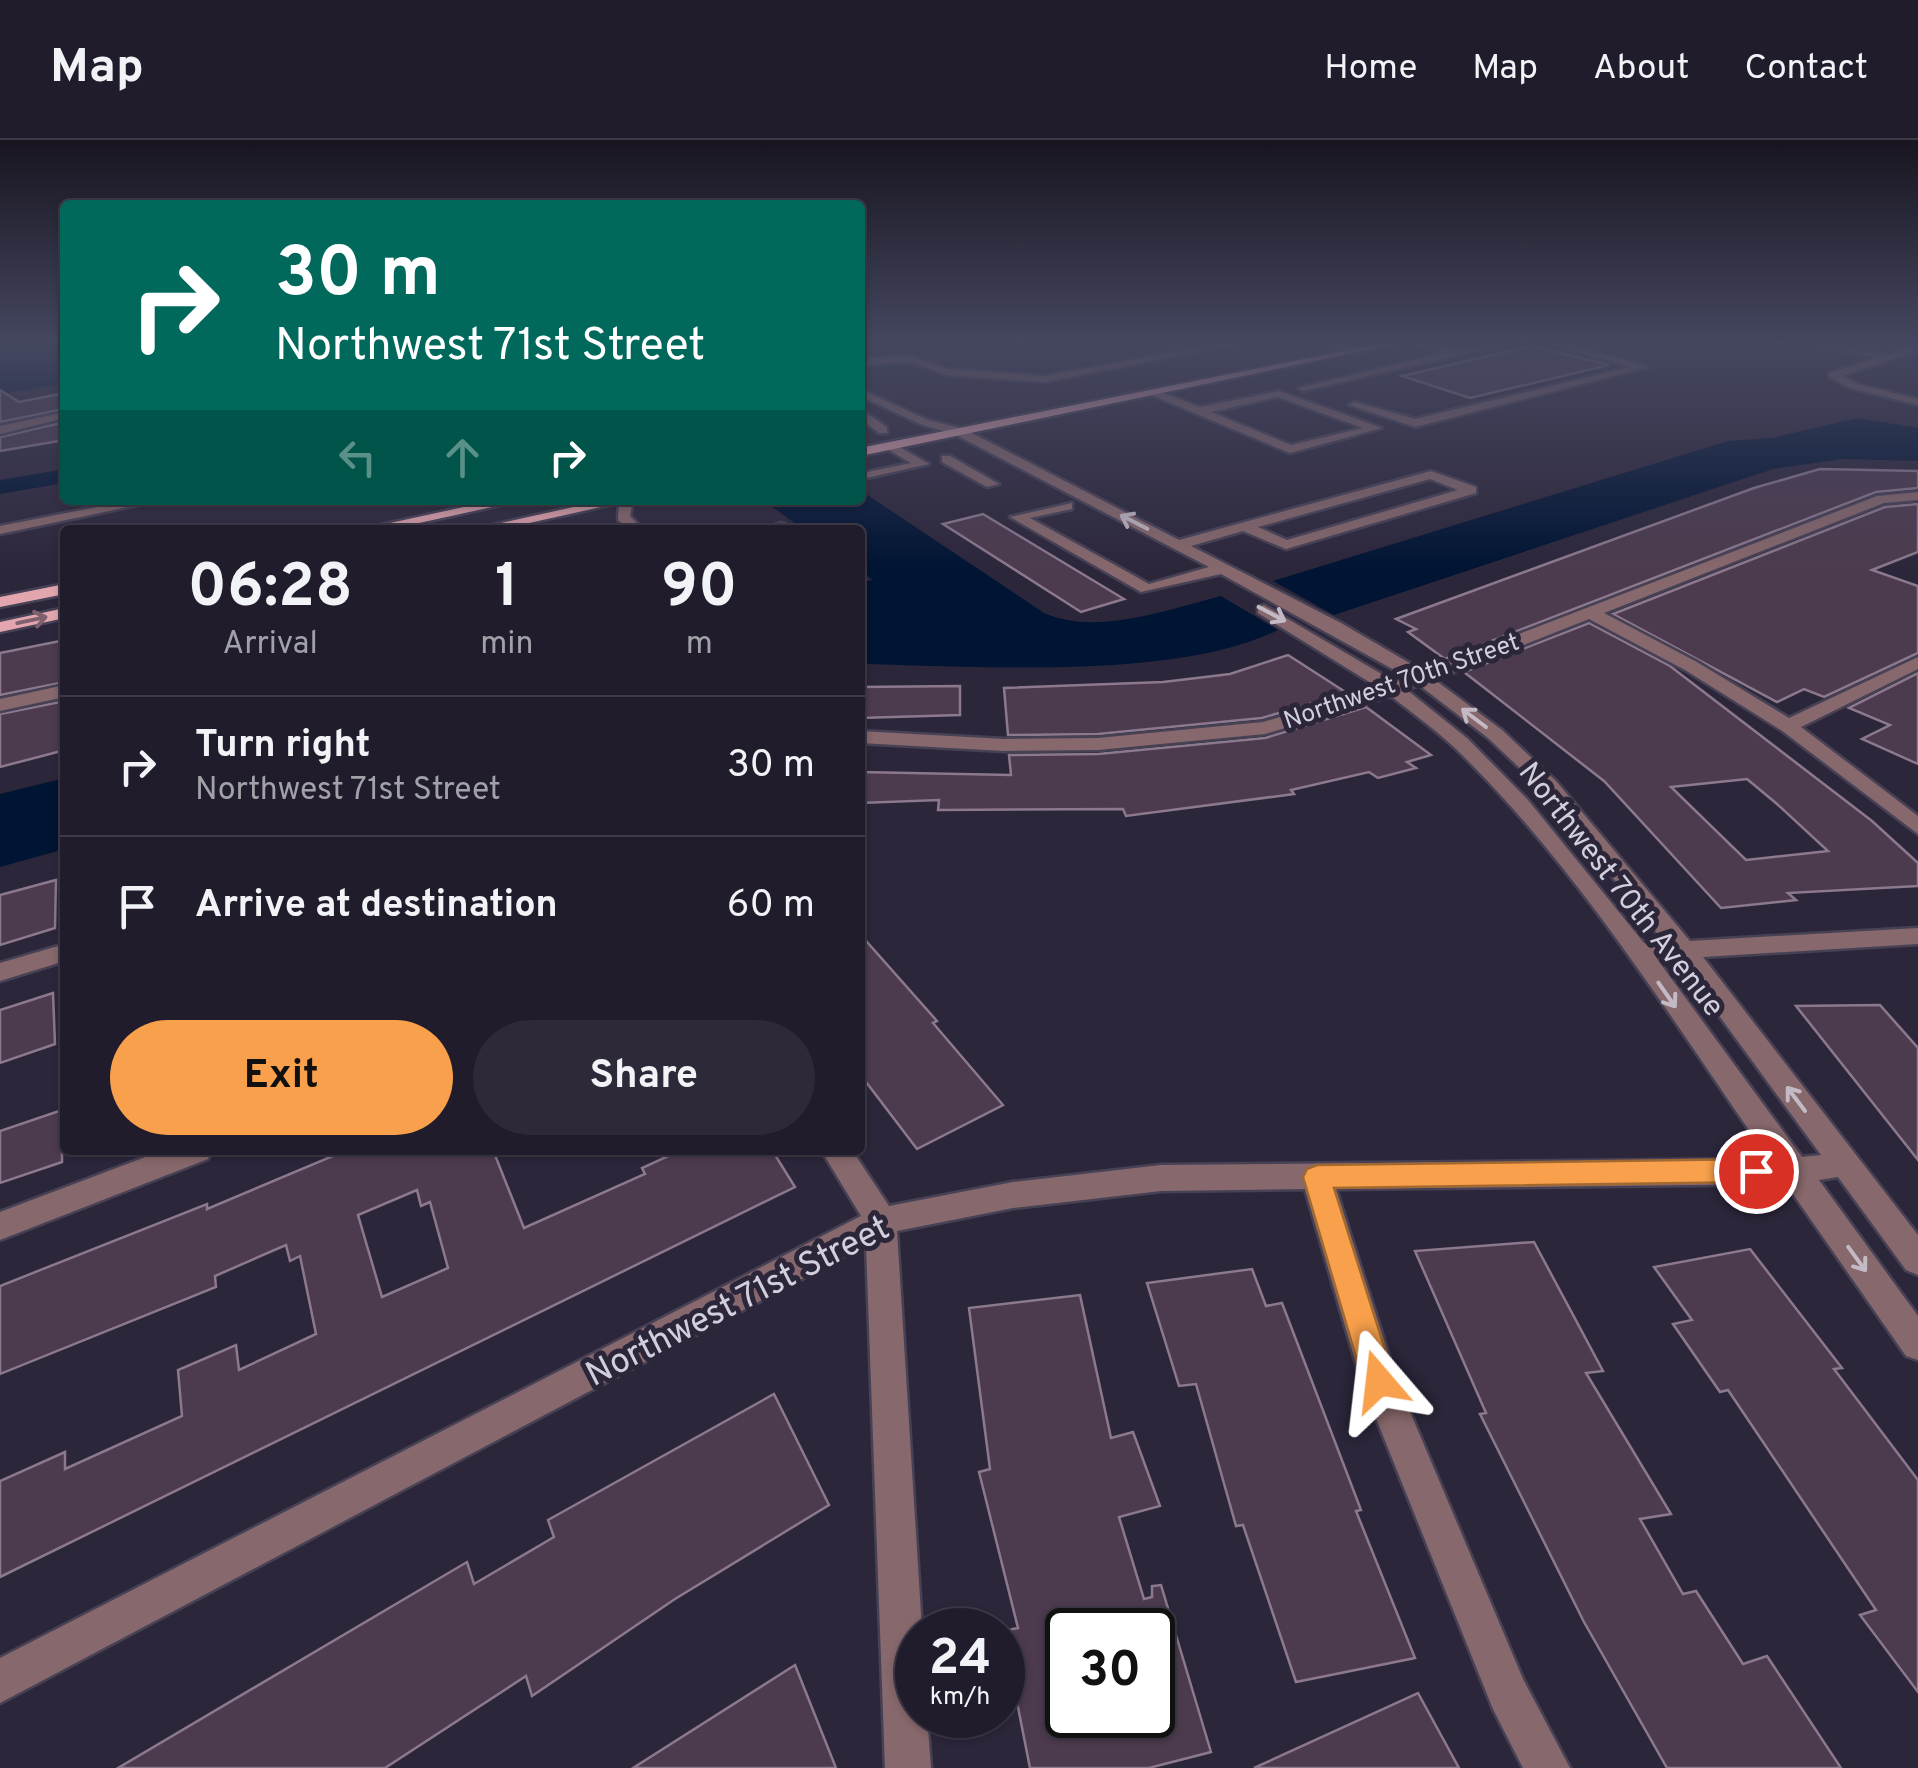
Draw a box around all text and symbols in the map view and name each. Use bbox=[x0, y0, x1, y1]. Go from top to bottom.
text: Map bbox=[50, 39, 144, 99]
text: Home bbox=[1324, 47, 1417, 91]
text: Map bbox=[1472, 47, 1538, 91]
text: About bbox=[1593, 47, 1689, 91]
text: Contact bbox=[1744, 47, 1868, 91]
text: 30 m bbox=[275, 232, 441, 321]
icon: right bbox=[110, 240, 240, 370]
text: Northwest 71st Street bbox=[275, 319, 705, 376]
icon: left bbox=[330, 430, 385, 485]
icon: ahead bbox=[435, 430, 490, 485]
icon: right bbox=[540, 430, 595, 485]
one-way arrow bbox=[1119, 512, 1149, 531]
text: 06:28 bbox=[187, 552, 353, 628]
text: 1 bbox=[495, 552, 519, 628]
text: 90 bbox=[661, 552, 738, 628]
one-way arrow bbox=[1256, 605, 1286, 625]
one-way arrow bbox=[16, 610, 48, 629]
text: Arrival bbox=[222, 625, 318, 665]
text: min bbox=[480, 625, 534, 665]
text: m bbox=[686, 625, 713, 665]
street label: Northwest 70th Street bbox=[1280, 627, 1524, 738]
one-way arrow bbox=[1461, 708, 1488, 729]
text: Turn right bbox=[195, 722, 370, 771]
icon: right bbox=[110, 739, 165, 794]
text: 30 m bbox=[727, 742, 815, 791]
street label: Northwest 70th Avenue bbox=[1509, 756, 1731, 1025]
text: Northwest 71st Street bbox=[195, 771, 501, 811]
icon: arrive bbox=[110, 879, 165, 934]
text: Arrive at destination bbox=[195, 882, 558, 931]
text: 60 m bbox=[727, 882, 815, 931]
one-way arrow bbox=[1656, 980, 1677, 1008]
button: Exit bbox=[110, 1020, 453, 1135]
button: Share bbox=[473, 1020, 815, 1135]
one-way arrow bbox=[1785, 1086, 1806, 1113]
pin bbox=[1714, 1129, 1799, 1214]
icon: arrive bbox=[1729, 1144, 1784, 1199]
street label: Northwest 71st Street bbox=[579, 1207, 897, 1398]
one-way arrow bbox=[1846, 1245, 1867, 1272]
position arrow bbox=[1327, 1329, 1431, 1433]
speed limit sign: 30 bbox=[1045, 1608, 1175, 1738]
text: 24 bbox=[929, 1629, 991, 1692]
text: km/h bbox=[930, 1682, 990, 1714]

